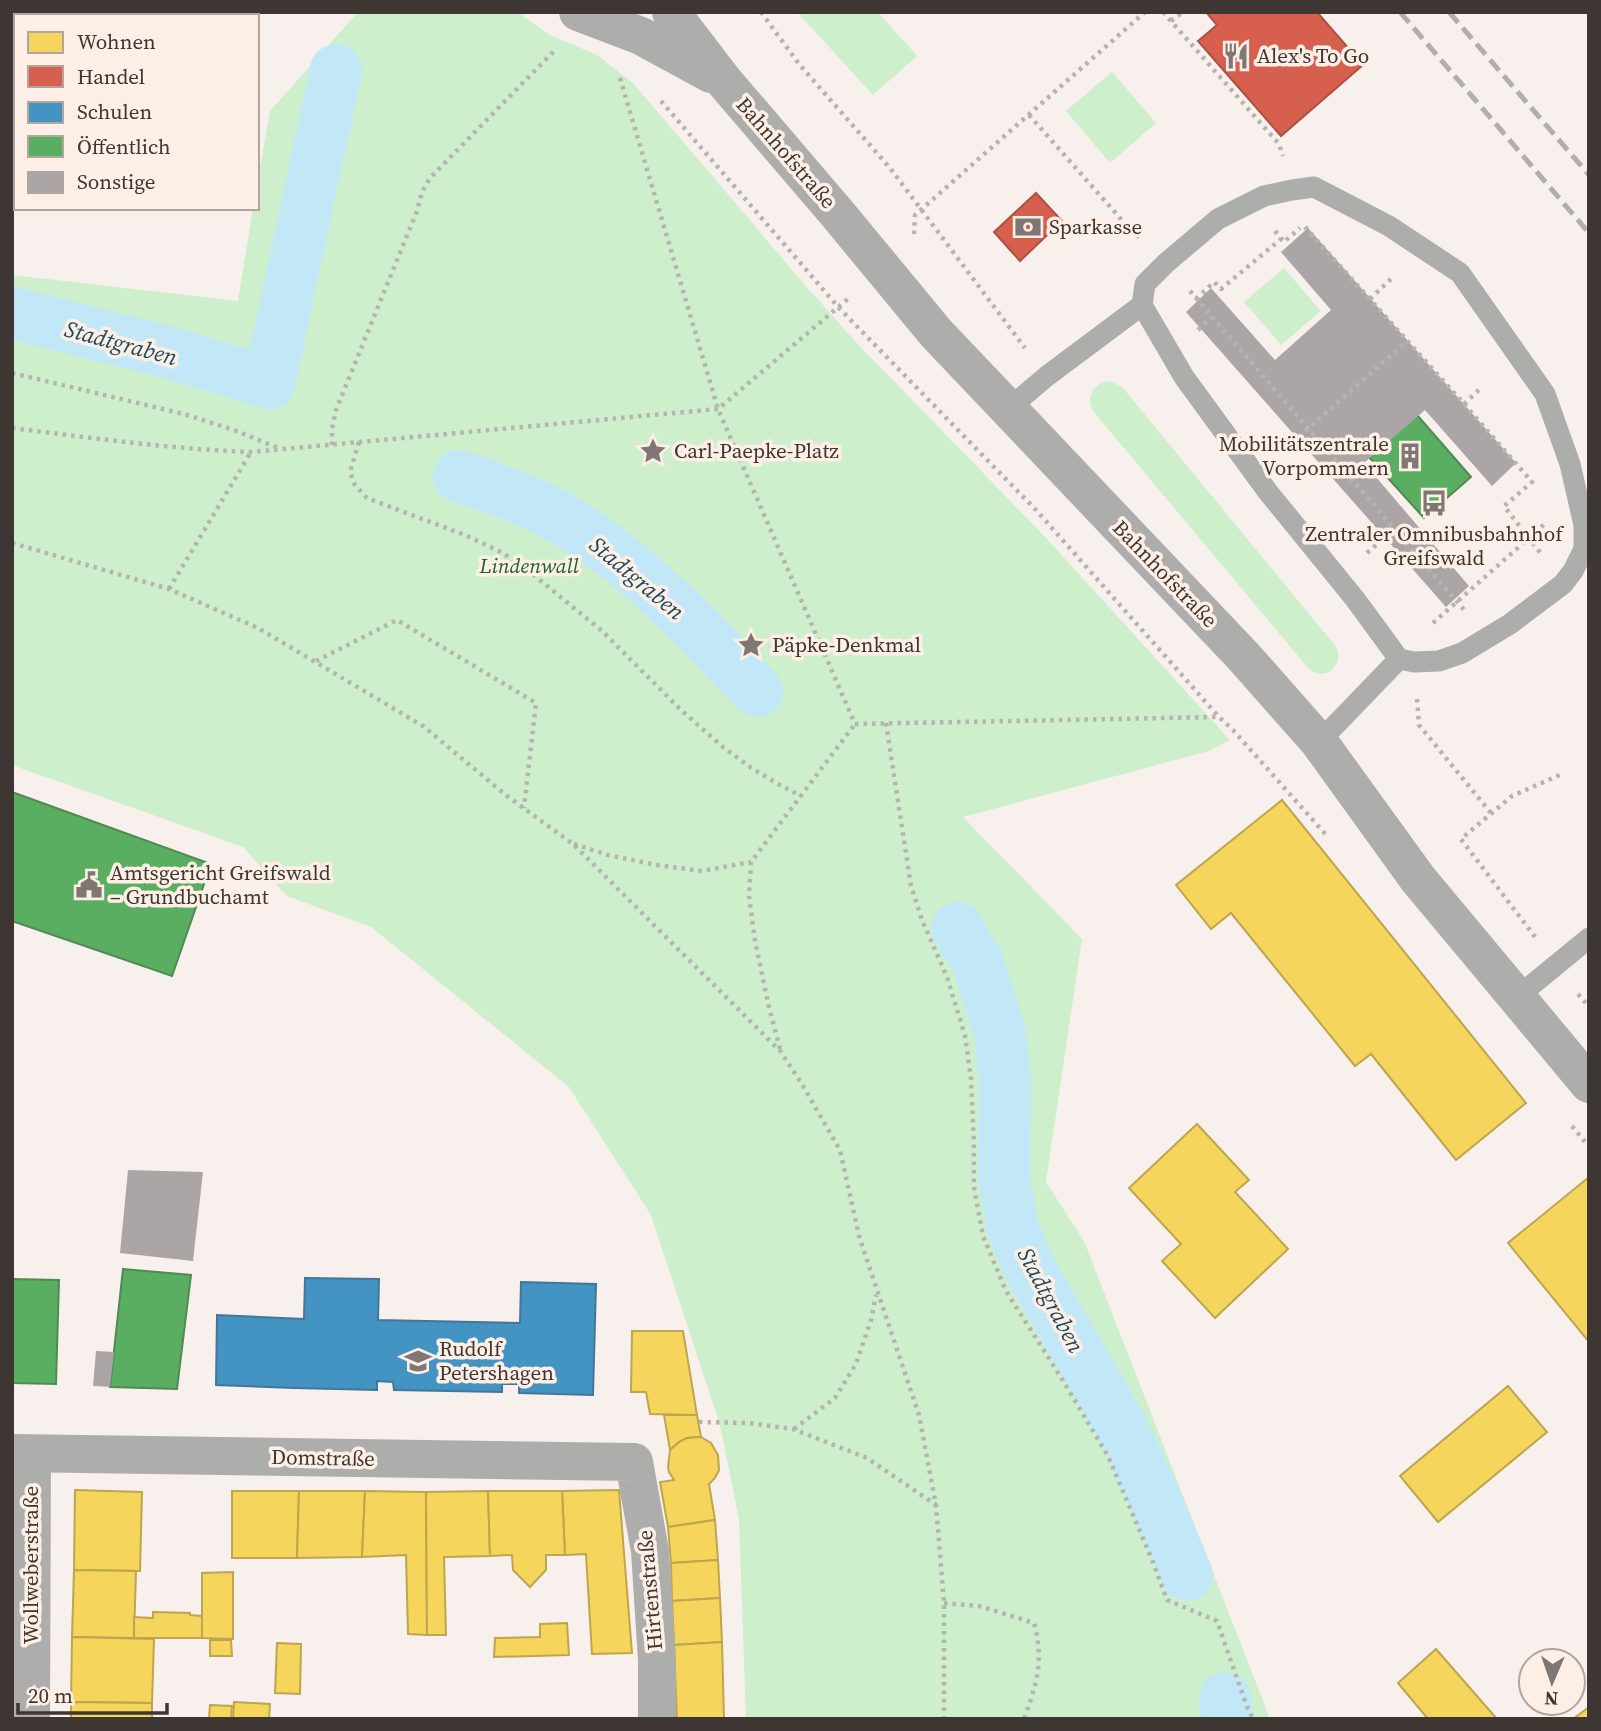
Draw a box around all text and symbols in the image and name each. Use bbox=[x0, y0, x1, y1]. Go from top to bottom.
legend bbox=[14, 14, 259, 210]
text: Wohnen bbox=[77, 27, 156, 56]
restaurant icon: Alex's To Go bbox=[1221, 41, 1251, 71]
place label: Alex's To Go bbox=[1257, 41, 1369, 70]
text: Handel bbox=[77, 62, 145, 91]
street label: Bahnhofstraße bbox=[730, 91, 843, 215]
text: Schulen bbox=[77, 97, 152, 126]
text: Öffentlich bbox=[77, 132, 171, 161]
text: Sonstige bbox=[77, 167, 156, 196]
bank icon: Sparkasse bbox=[1013, 212, 1043, 242]
place label: Sparkasse bbox=[1049, 212, 1142, 241]
water label: Stadtgraben bbox=[61, 313, 181, 373]
place label: Mobilitätszentrale Vorpommern bbox=[1219, 429, 1389, 482]
place icon: Carl-Paepke-Platz bbox=[638, 436, 668, 466]
place label: Carl-Paepke-Platz bbox=[674, 436, 839, 465]
building icon: Mobilitätszentrale Vorpommern bbox=[1395, 441, 1425, 471]
bus stop icon: Zentraler Omnibusbahnhof Greifswald bbox=[1419, 488, 1449, 518]
street label: Bahnhofstraße bbox=[1107, 513, 1224, 634]
place label: Zentraler Omnibusbahnhof Greifswald bbox=[1305, 519, 1564, 572]
water label: Stadtgraben bbox=[583, 529, 691, 627]
park label: Lindenwall bbox=[478, 551, 579, 580]
place icon: Päpke-Denkmal bbox=[736, 630, 766, 660]
place label: Päpke-Denkmal bbox=[772, 630, 921, 659]
place label: Amtsgericht Greifswald – Grundbuchamt bbox=[110, 858, 331, 911]
public building icon: Amtsgericht Greifswald – Grundbuchamt bbox=[74, 870, 104, 900]
water label: Stadtgraben bbox=[1010, 1242, 1092, 1358]
place label: Rudolf Petershagen bbox=[439, 1334, 554, 1387]
school or university icon: Rudolf Petershagen bbox=[403, 1346, 433, 1376]
street label: Domstraße bbox=[271, 1442, 375, 1473]
street label: Wollweberstraße bbox=[16, 1486, 45, 1644]
street label: Hirtenstraße bbox=[630, 1529, 669, 1651]
north arrow bbox=[1517, 1647, 1587, 1717]
scale bar bbox=[18, 1672, 166, 1716]
text: 20 m bbox=[28, 1681, 73, 1710]
text: N bbox=[1544, 1686, 1559, 1712]

